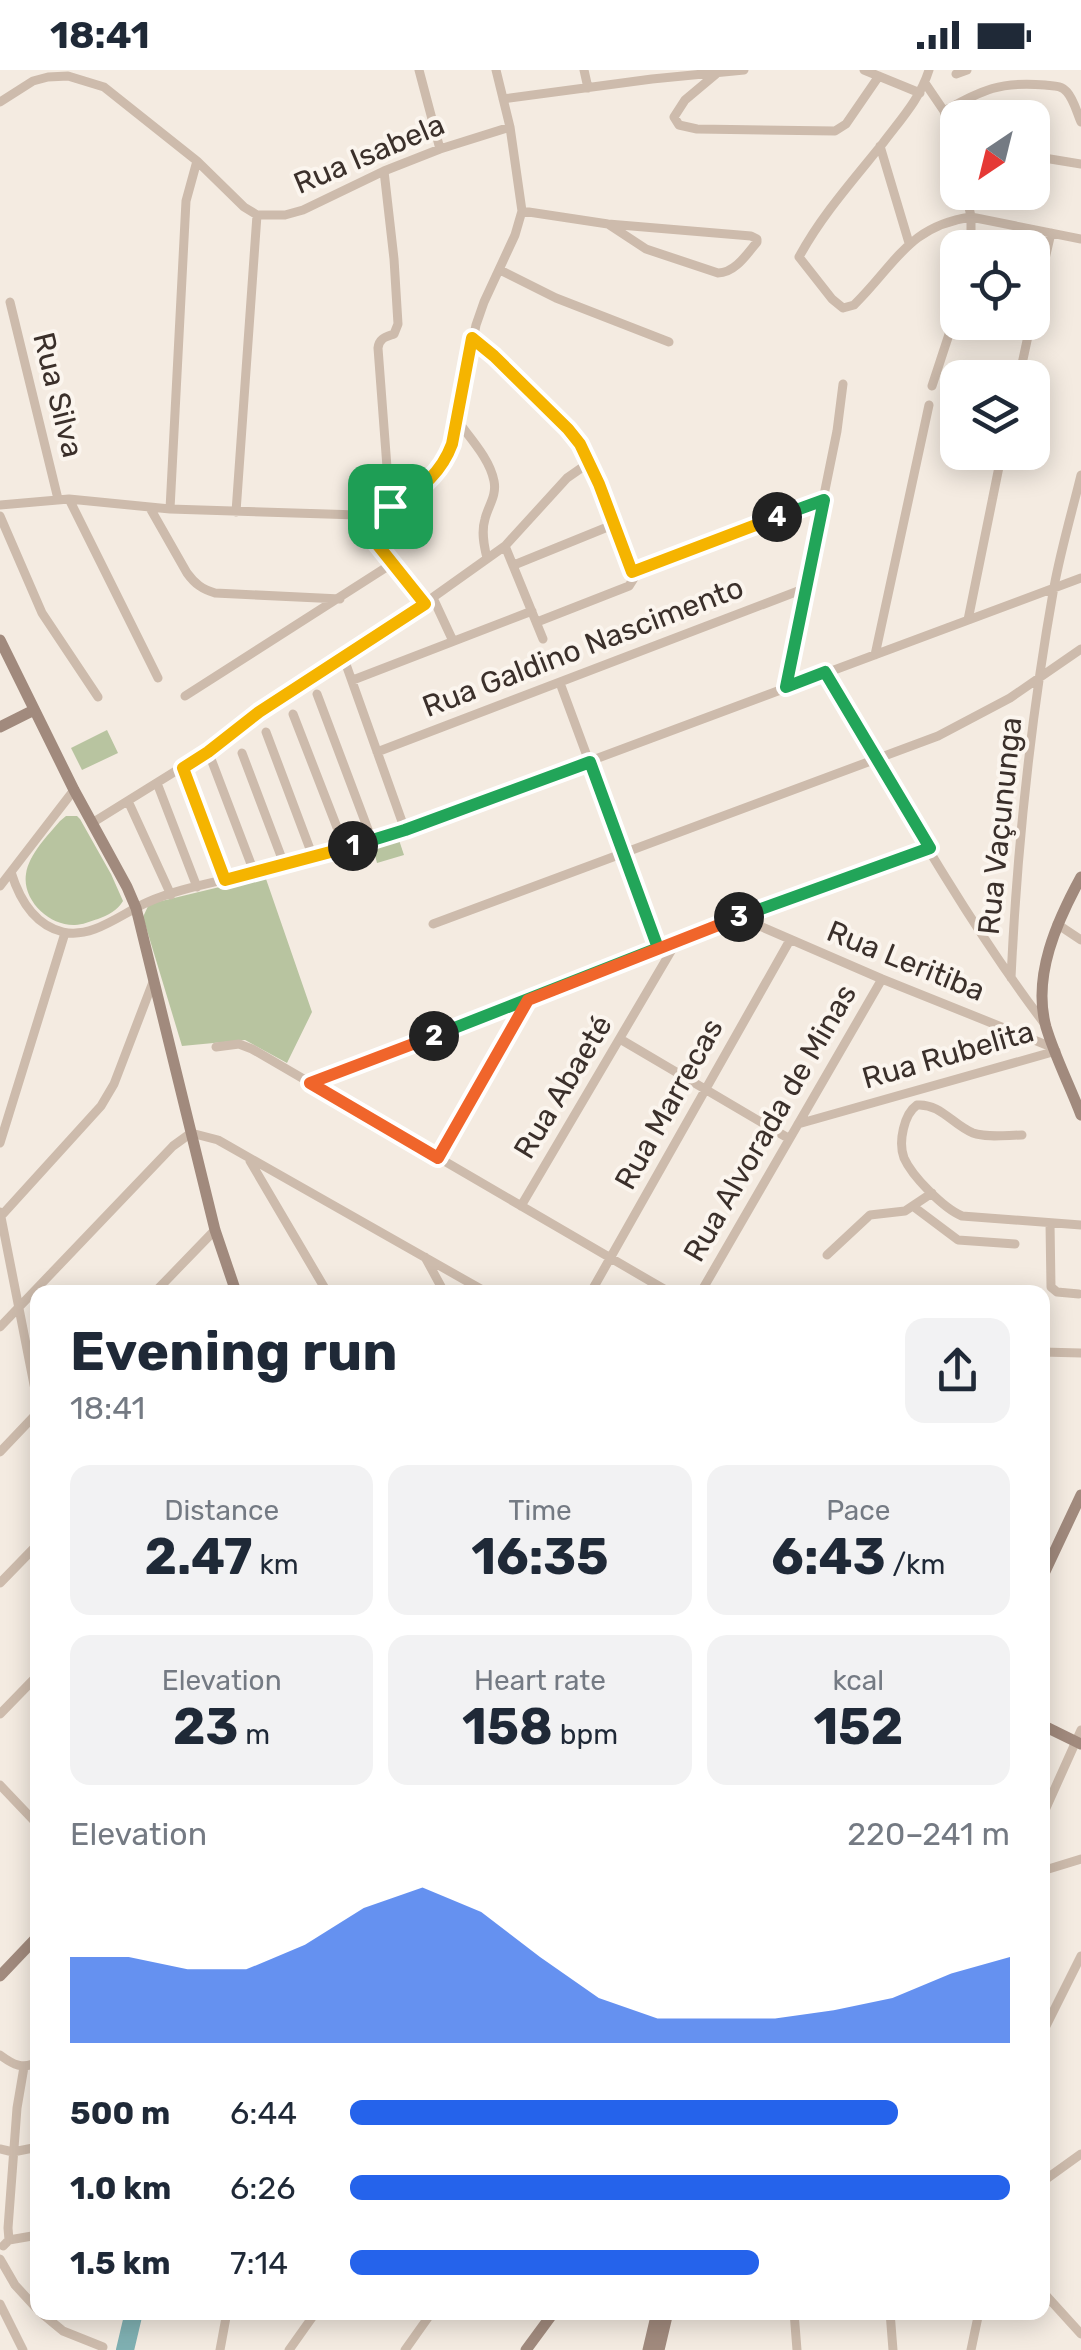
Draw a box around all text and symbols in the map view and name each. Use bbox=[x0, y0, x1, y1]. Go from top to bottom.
text: 18:41 bbox=[50, 12, 150, 58]
north arrow bbox=[940, 100, 1050, 210]
map controls bbox=[940, 100, 1050, 470]
street label: Rua Isabela bbox=[288, 106, 450, 202]
button: locate bbox=[940, 230, 1050, 340]
street label: Rua Silva bbox=[25, 329, 91, 461]
button: layers bbox=[940, 360, 1050, 470]
pin bbox=[348, 464, 433, 549]
icon: arrive bbox=[363, 479, 418, 534]
pin: 4 bbox=[752, 492, 802, 542]
text: 4 bbox=[767, 500, 787, 533]
street label: Rua Galdino Nascimento bbox=[418, 569, 748, 725]
street label: Rua Vaçununga bbox=[971, 715, 1029, 937]
pin: 1 bbox=[328, 821, 378, 871]
text: 1 bbox=[346, 829, 360, 862]
pin: 3 bbox=[714, 892, 764, 942]
text: 3 bbox=[730, 900, 748, 933]
street label: Rua Leritiba bbox=[822, 913, 990, 1009]
street label: Rua Alvorada de Minas bbox=[676, 978, 864, 1268]
street label: Rua Abaeté bbox=[506, 1009, 620, 1165]
pin: 2 bbox=[409, 1011, 459, 1061]
street label: Rua Marrecas bbox=[607, 1012, 731, 1196]
street label: Rua Rubelita bbox=[858, 1013, 1038, 1097]
text: 2 bbox=[425, 1019, 443, 1052]
button: share bbox=[905, 1318, 1010, 1423]
text: Evening run bbox=[70, 1319, 398, 1384]
text: 18:41 bbox=[70, 1389, 145, 1427]
text: Distance bbox=[164, 1494, 279, 1527]
text: Time bbox=[508, 1494, 572, 1527]
text: Pace bbox=[826, 1494, 890, 1527]
text: 2.47 bbox=[145, 1527, 253, 1587]
text: 16:35 bbox=[471, 1527, 609, 1587]
text: 6:43 bbox=[771, 1527, 886, 1587]
text: km bbox=[253, 1548, 299, 1581]
text: /km bbox=[886, 1548, 945, 1581]
text: Elevation bbox=[162, 1664, 282, 1697]
text: Heart rate bbox=[474, 1664, 606, 1697]
text: kcal bbox=[833, 1664, 884, 1697]
text: 23 bbox=[173, 1697, 239, 1757]
text: 158 bbox=[462, 1697, 553, 1757]
text: 152 bbox=[814, 1697, 903, 1757]
text: m bbox=[239, 1718, 270, 1751]
text: bpm bbox=[553, 1718, 618, 1751]
text: Elevation bbox=[70, 1815, 207, 1853]
text: 220–241 m bbox=[847, 1815, 1010, 1853]
text: 500 m bbox=[70, 2094, 170, 2132]
text: 6:44 bbox=[230, 2094, 297, 2132]
text: 1.0 km bbox=[70, 2169, 171, 2207]
text: 6:26 bbox=[230, 2169, 296, 2207]
text: 1.5 km bbox=[70, 2244, 171, 2282]
text: 7:14 bbox=[230, 2244, 288, 2282]

